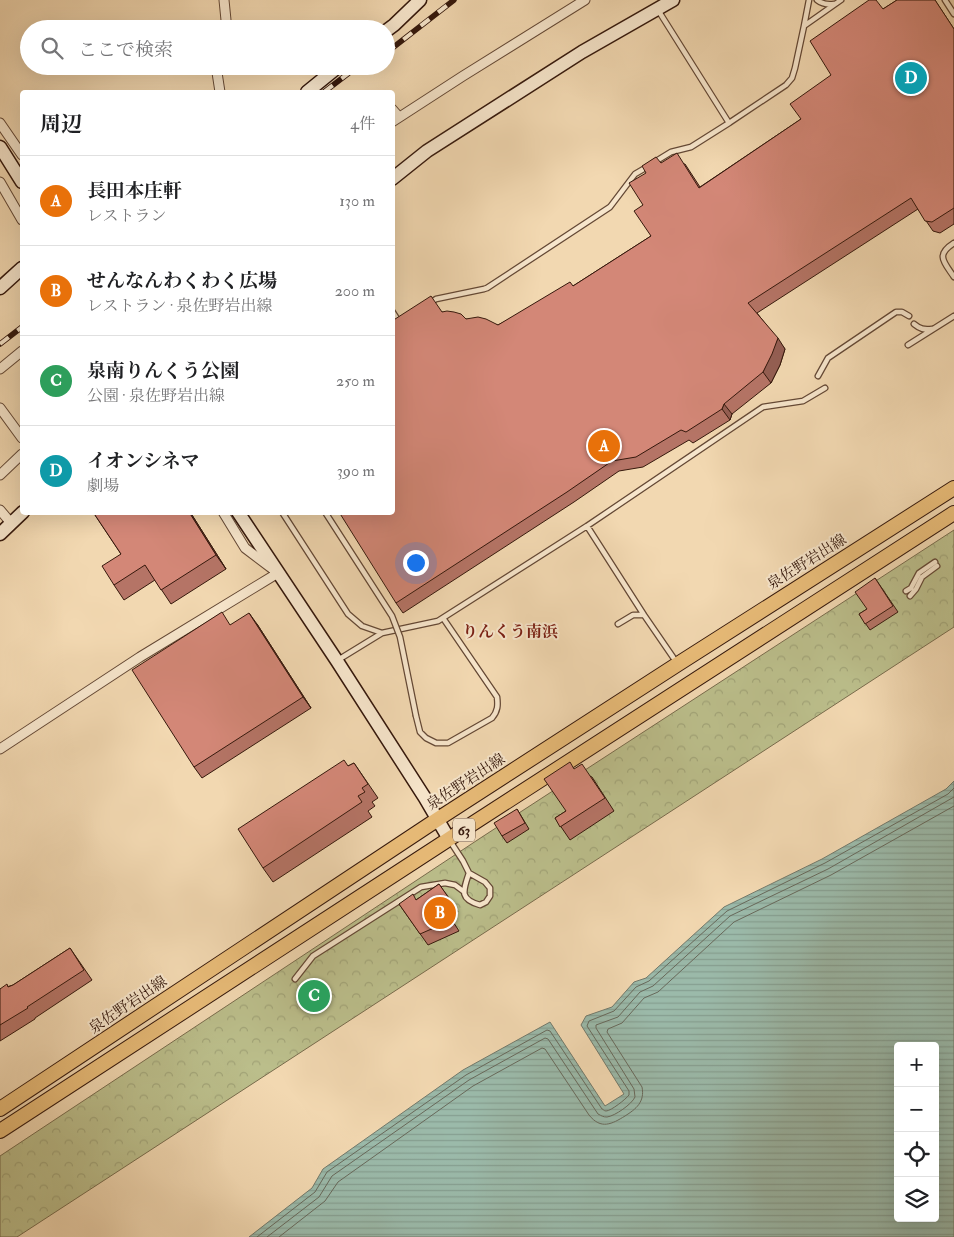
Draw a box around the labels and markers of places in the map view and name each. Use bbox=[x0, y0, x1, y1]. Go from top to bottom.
pin: D bbox=[895, 59, 927, 97]
pin: A bbox=[588, 427, 620, 465]
pin: B bbox=[424, 894, 456, 932]
pin: C bbox=[298, 977, 330, 1015]

